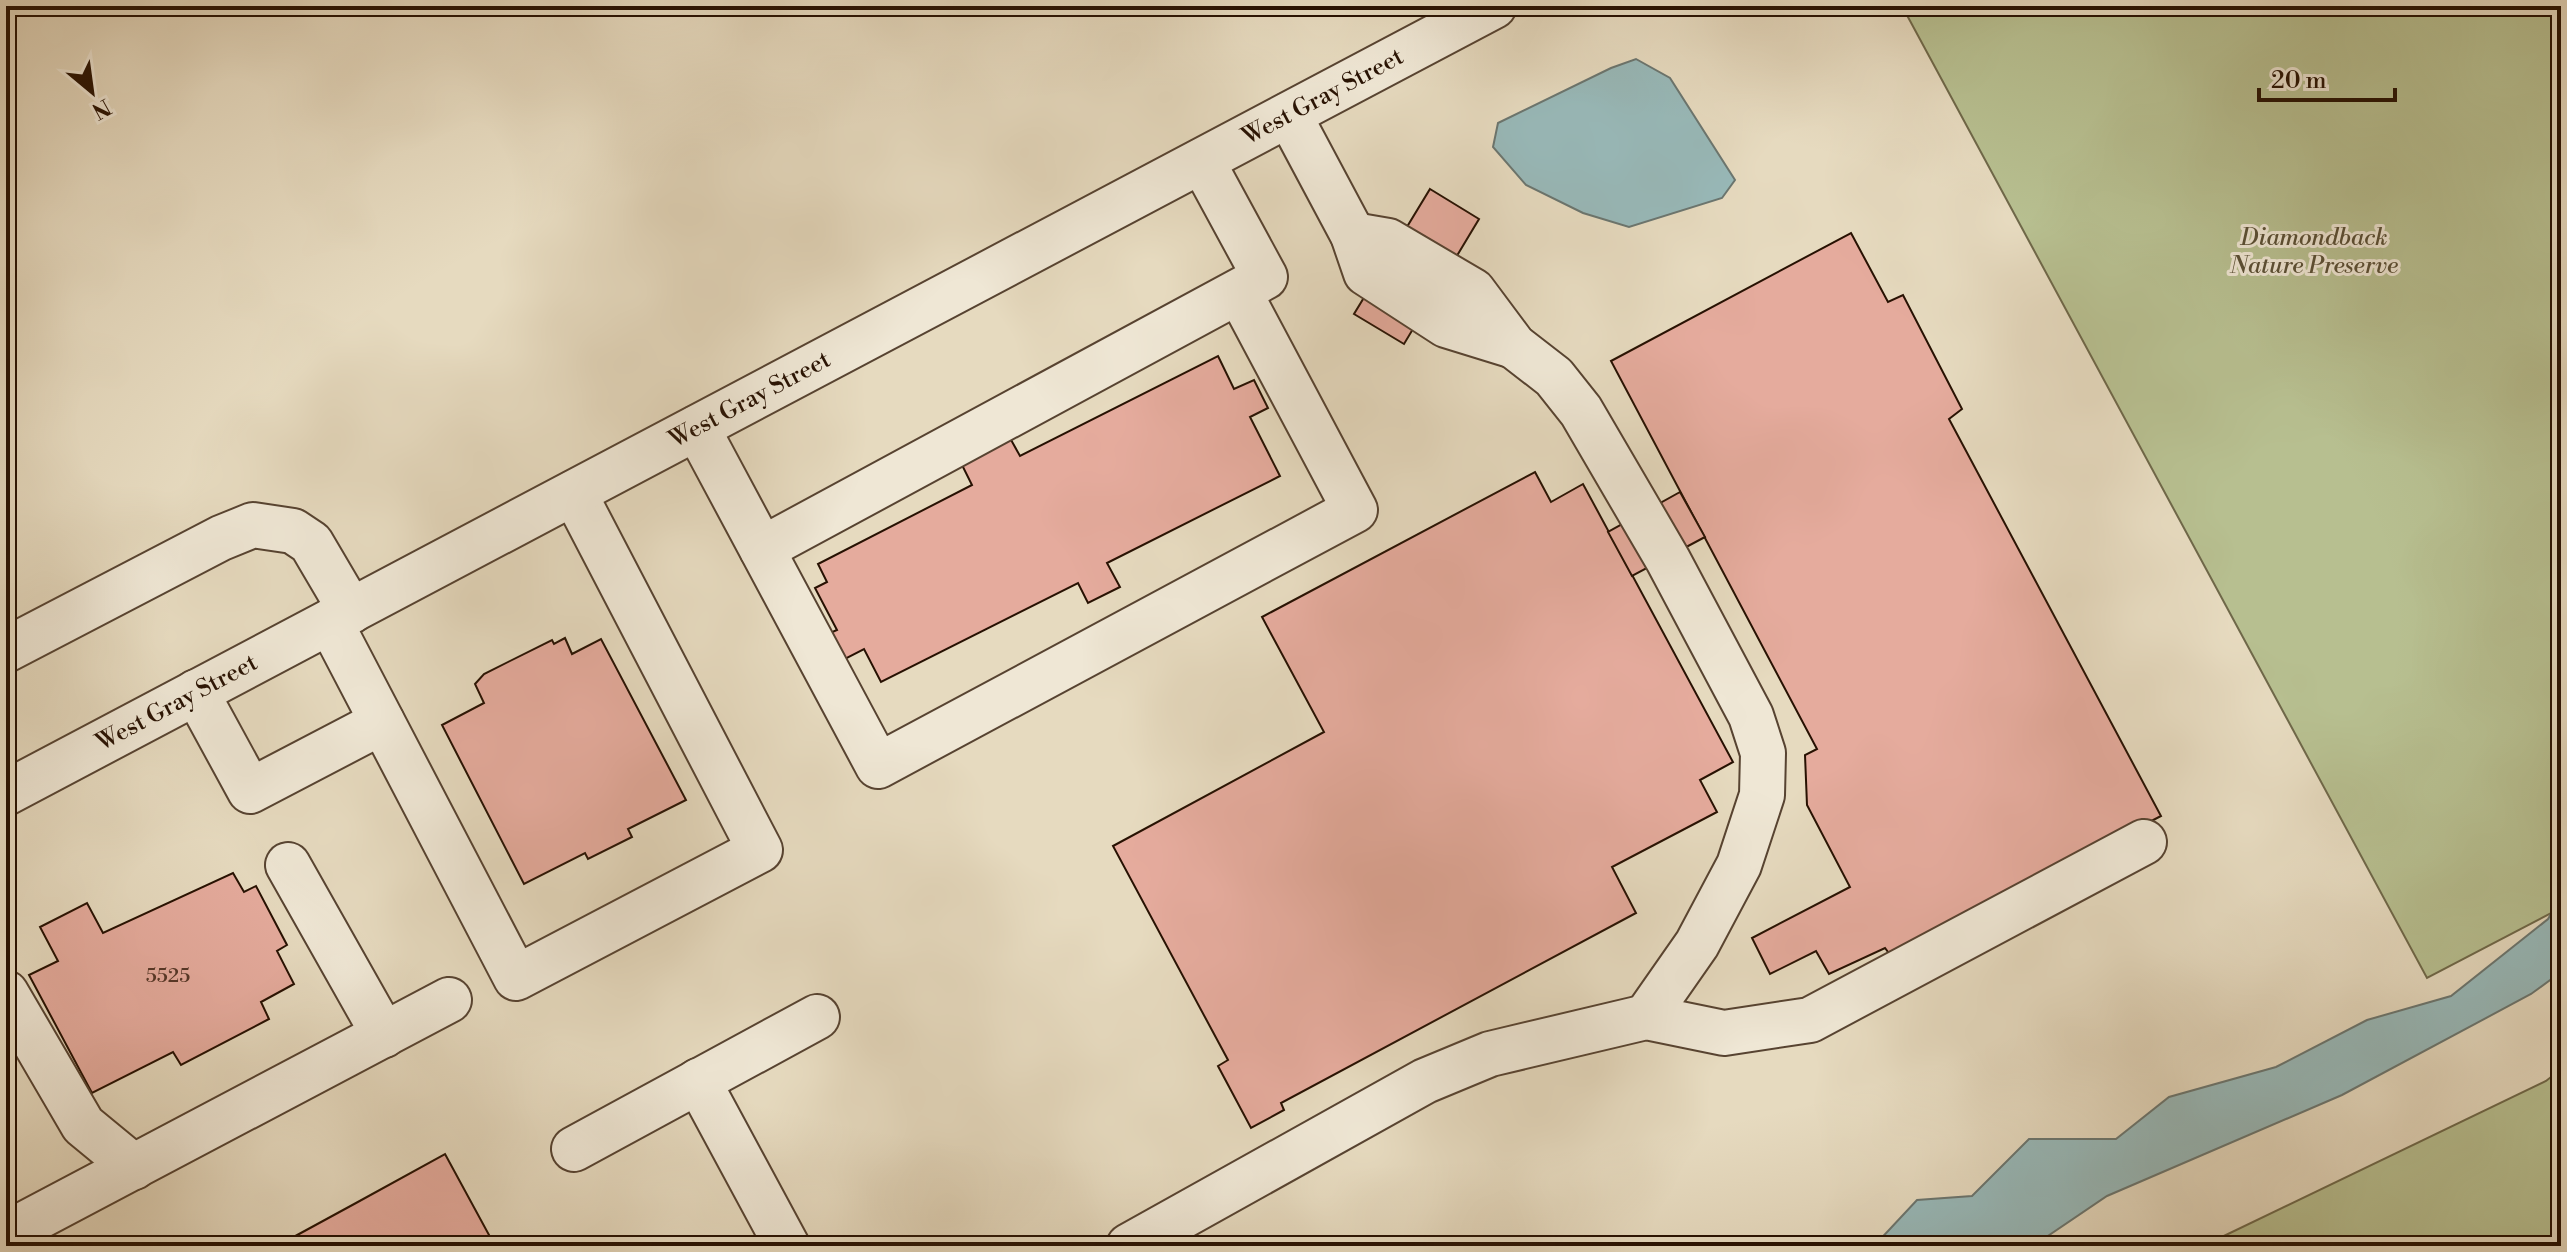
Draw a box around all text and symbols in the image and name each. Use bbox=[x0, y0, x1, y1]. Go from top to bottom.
street label: West Gray Street bbox=[1236, 42, 1409, 153]
north arrow bbox=[52, 52, 132, 132]
scale bar bbox=[2259, 52, 2395, 102]
text: 20 m bbox=[2271, 66, 2327, 96]
text: N bbox=[86, 92, 115, 124]
park label: Diamondback Nature Preserve bbox=[2229, 223, 2398, 281]
street label: West Gray Street bbox=[663, 345, 836, 456]
street label: West Gray Street bbox=[90, 648, 263, 759]
house number: 5525 bbox=[146, 964, 190, 989]

